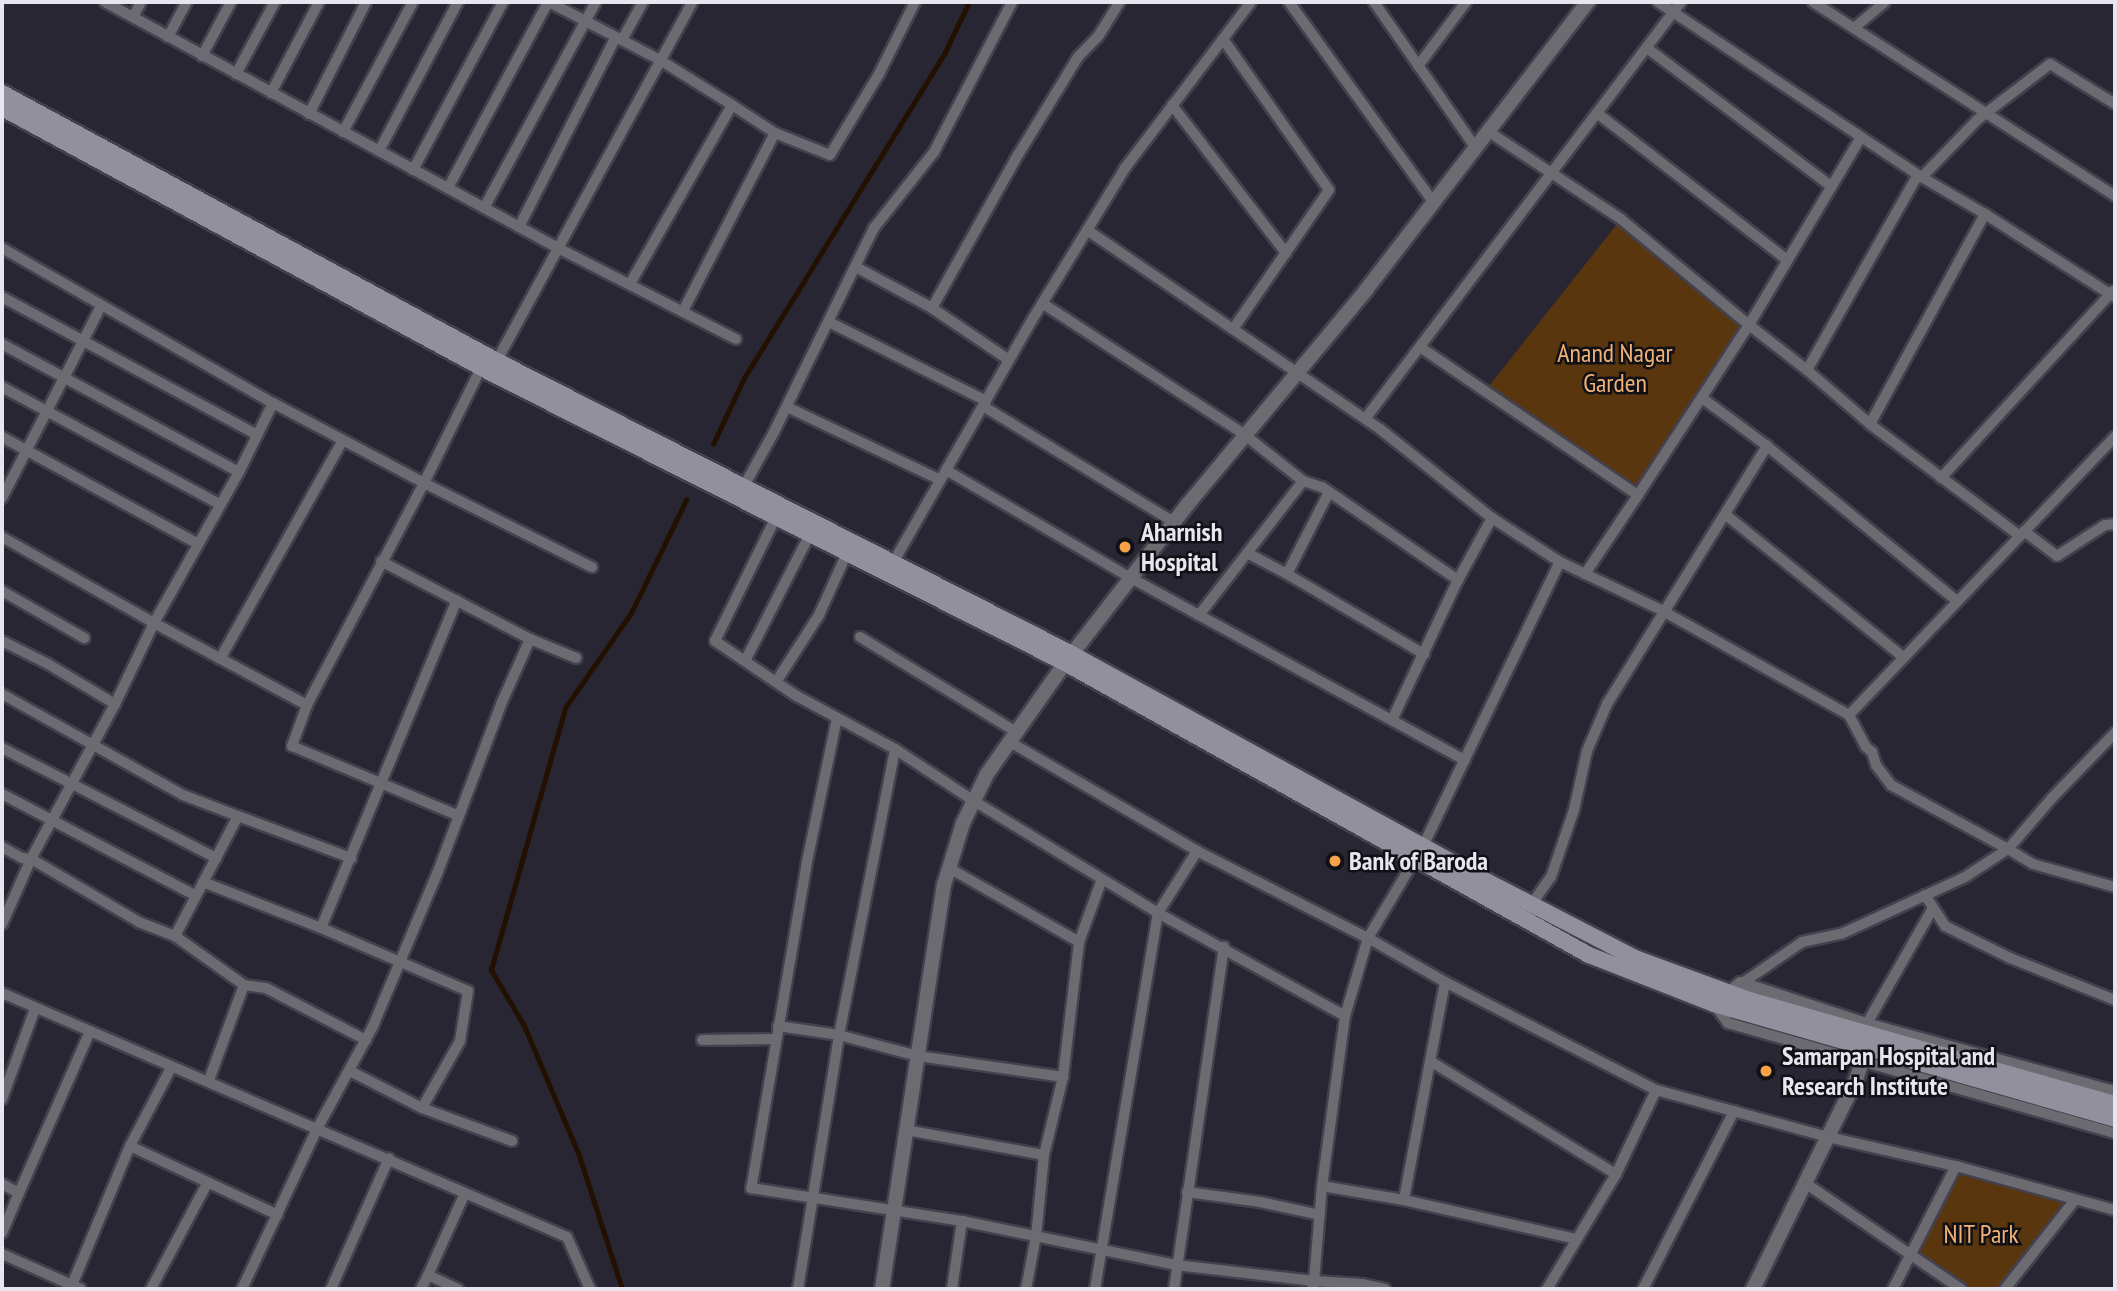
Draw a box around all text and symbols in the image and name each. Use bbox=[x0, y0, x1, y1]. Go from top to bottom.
park label: Anand Nagar Garden bbox=[1557, 337, 1673, 398]
place label: Aharnish Hospital bbox=[1141, 516, 1222, 578]
marker: Aharnish Hospital bbox=[1115, 537, 1135, 557]
place label: Bank of Baroda bbox=[1349, 845, 1489, 877]
marker: Bank of Baroda bbox=[1327, 853, 1343, 869]
place label: Samarpan Hospital and Research Institute bbox=[1782, 1040, 1995, 1102]
marker: Samarpan Hospital and Research Institute bbox=[1756, 1061, 1776, 1081]
park label: NIT Park bbox=[1943, 1218, 2019, 1250]

